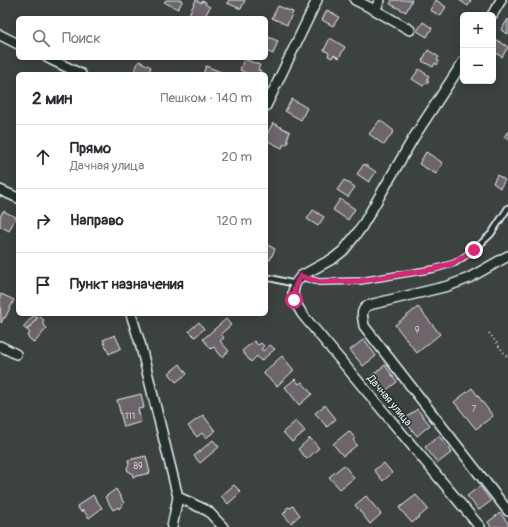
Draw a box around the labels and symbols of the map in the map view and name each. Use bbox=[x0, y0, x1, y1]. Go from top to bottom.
route end bbox=[465, 241, 483, 259]
route start bbox=[285, 291, 303, 309]
house number: 9 bbox=[415, 325, 420, 336]
street label: Дачная улица bbox=[364, 371, 415, 429]
house number: 7 bbox=[472, 404, 477, 415]
house number: 111 bbox=[125, 411, 135, 422]
house number: 89 bbox=[133, 461, 143, 472]

